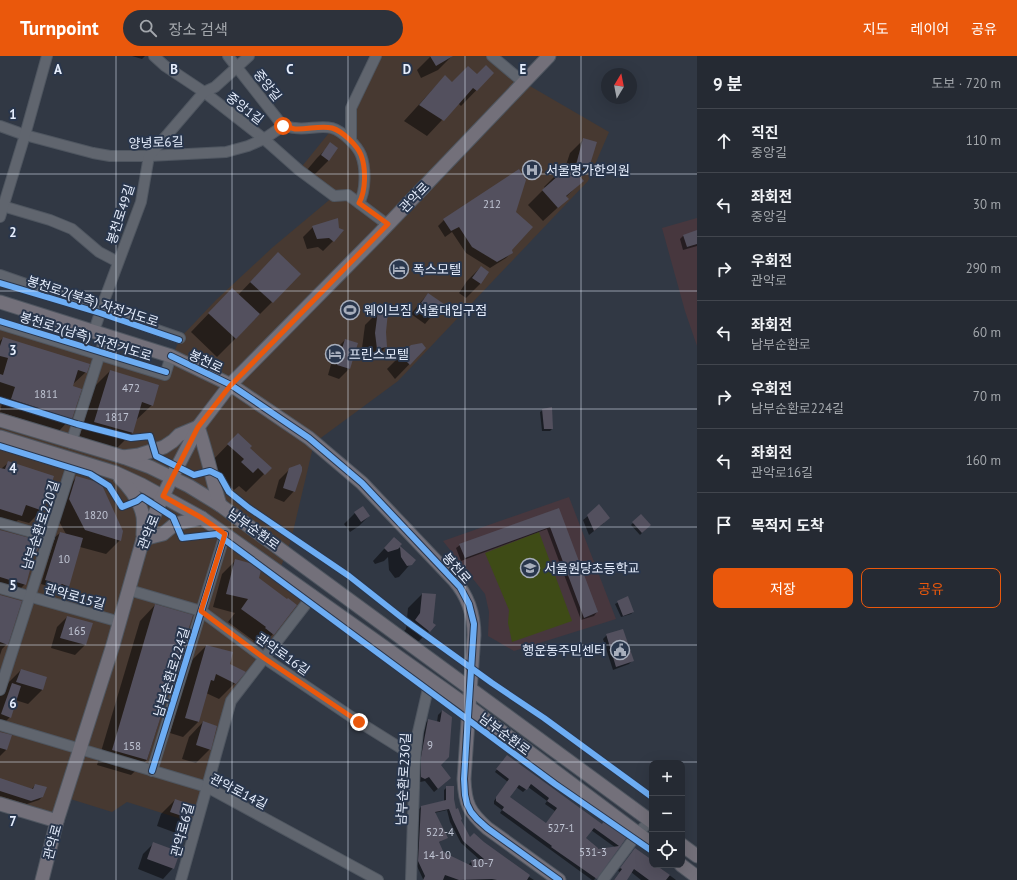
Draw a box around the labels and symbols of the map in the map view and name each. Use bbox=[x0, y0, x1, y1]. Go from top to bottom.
text: A bbox=[54, 61, 62, 78]
text: B bbox=[170, 61, 178, 78]
text: C bbox=[286, 61, 294, 78]
text: D bbox=[403, 61, 411, 78]
text: E bbox=[520, 61, 527, 78]
street label: 중앙길 bbox=[250, 66, 285, 105]
north arrow bbox=[601, 68, 637, 104]
street label: 중앙1길 bbox=[223, 88, 267, 128]
text: 1 bbox=[9, 106, 17, 123]
route start bbox=[274, 117, 292, 135]
street label: 양녕로6길 bbox=[128, 133, 184, 152]
hospital icon: 서울명가한의원 bbox=[521, 159, 543, 181]
place label: 서울명가한의원 bbox=[546, 162, 630, 179]
street label: 관악로 bbox=[396, 179, 433, 216]
street label: 봉천로49길 bbox=[103, 182, 138, 246]
house number: 212 bbox=[483, 197, 501, 211]
text: 2 bbox=[9, 224, 17, 241]
hotel icon: 폭스모텔 bbox=[388, 258, 410, 280]
place label: 폭스모텔 bbox=[413, 261, 461, 278]
street label: 봉천로2(북측) 자전거도로 bbox=[25, 272, 161, 331]
sports icon: 웨이브짐 서울대입구점 bbox=[339, 299, 361, 321]
place label: 웨이브짐 서울대입구점 bbox=[364, 302, 487, 319]
street label: 봉천로2(남측) 자전거도로 bbox=[18, 308, 154, 365]
text: 3 bbox=[9, 342, 17, 359]
hotel icon: 프린스모텔 bbox=[324, 343, 346, 365]
street label: 봉천로 bbox=[186, 346, 226, 377]
place label: 프린스모텔 bbox=[349, 346, 409, 363]
house number: 472 bbox=[122, 381, 140, 395]
house number: 1811 bbox=[34, 387, 58, 401]
house number: 1817 bbox=[105, 410, 129, 424]
text: 4 bbox=[9, 460, 17, 477]
street label: 남부순환로220길 bbox=[18, 478, 63, 572]
street label: 남부순환로 bbox=[225, 505, 283, 554]
house number: 1820 bbox=[84, 508, 108, 522]
street label: 관악로 bbox=[134, 512, 163, 552]
street label: 봉천로 bbox=[438, 549, 475, 587]
house number: 10 bbox=[58, 552, 70, 566]
school or university icon: 서울원당초등학교 bbox=[519, 557, 541, 579]
place label: 서울원당초등학교 bbox=[544, 560, 640, 577]
text: 5 bbox=[9, 577, 17, 594]
street label: 관악로15길 bbox=[43, 580, 107, 613]
house number: 165 bbox=[68, 624, 86, 638]
street label: 남부순환로224길 bbox=[150, 625, 193, 719]
street label: 관악로16길 bbox=[252, 630, 313, 679]
public building icon: 행운동주민센터 bbox=[609, 639, 631, 661]
place label: 행운동주민센터 bbox=[522, 642, 606, 659]
text: 6 bbox=[9, 695, 17, 712]
street label: 남부순환로 bbox=[476, 710, 534, 759]
route end bbox=[350, 713, 368, 731]
street label: 남부순환로230길 bbox=[393, 732, 414, 826]
house number: 9 bbox=[427, 738, 433, 752]
house number: 158 bbox=[123, 739, 141, 753]
street label: 관악로14길 bbox=[207, 770, 270, 813]
street label: 관악로6길 bbox=[167, 801, 198, 859]
text: 7 bbox=[9, 813, 17, 830]
house number: 527-1 bbox=[547, 821, 575, 835]
street label: 관악로 bbox=[40, 823, 65, 862]
house number: 522-4 bbox=[426, 825, 454, 839]
house number: 531-3 bbox=[579, 845, 607, 859]
house number: 14-10 bbox=[423, 848, 451, 862]
house number: 10-7 bbox=[472, 856, 494, 870]

